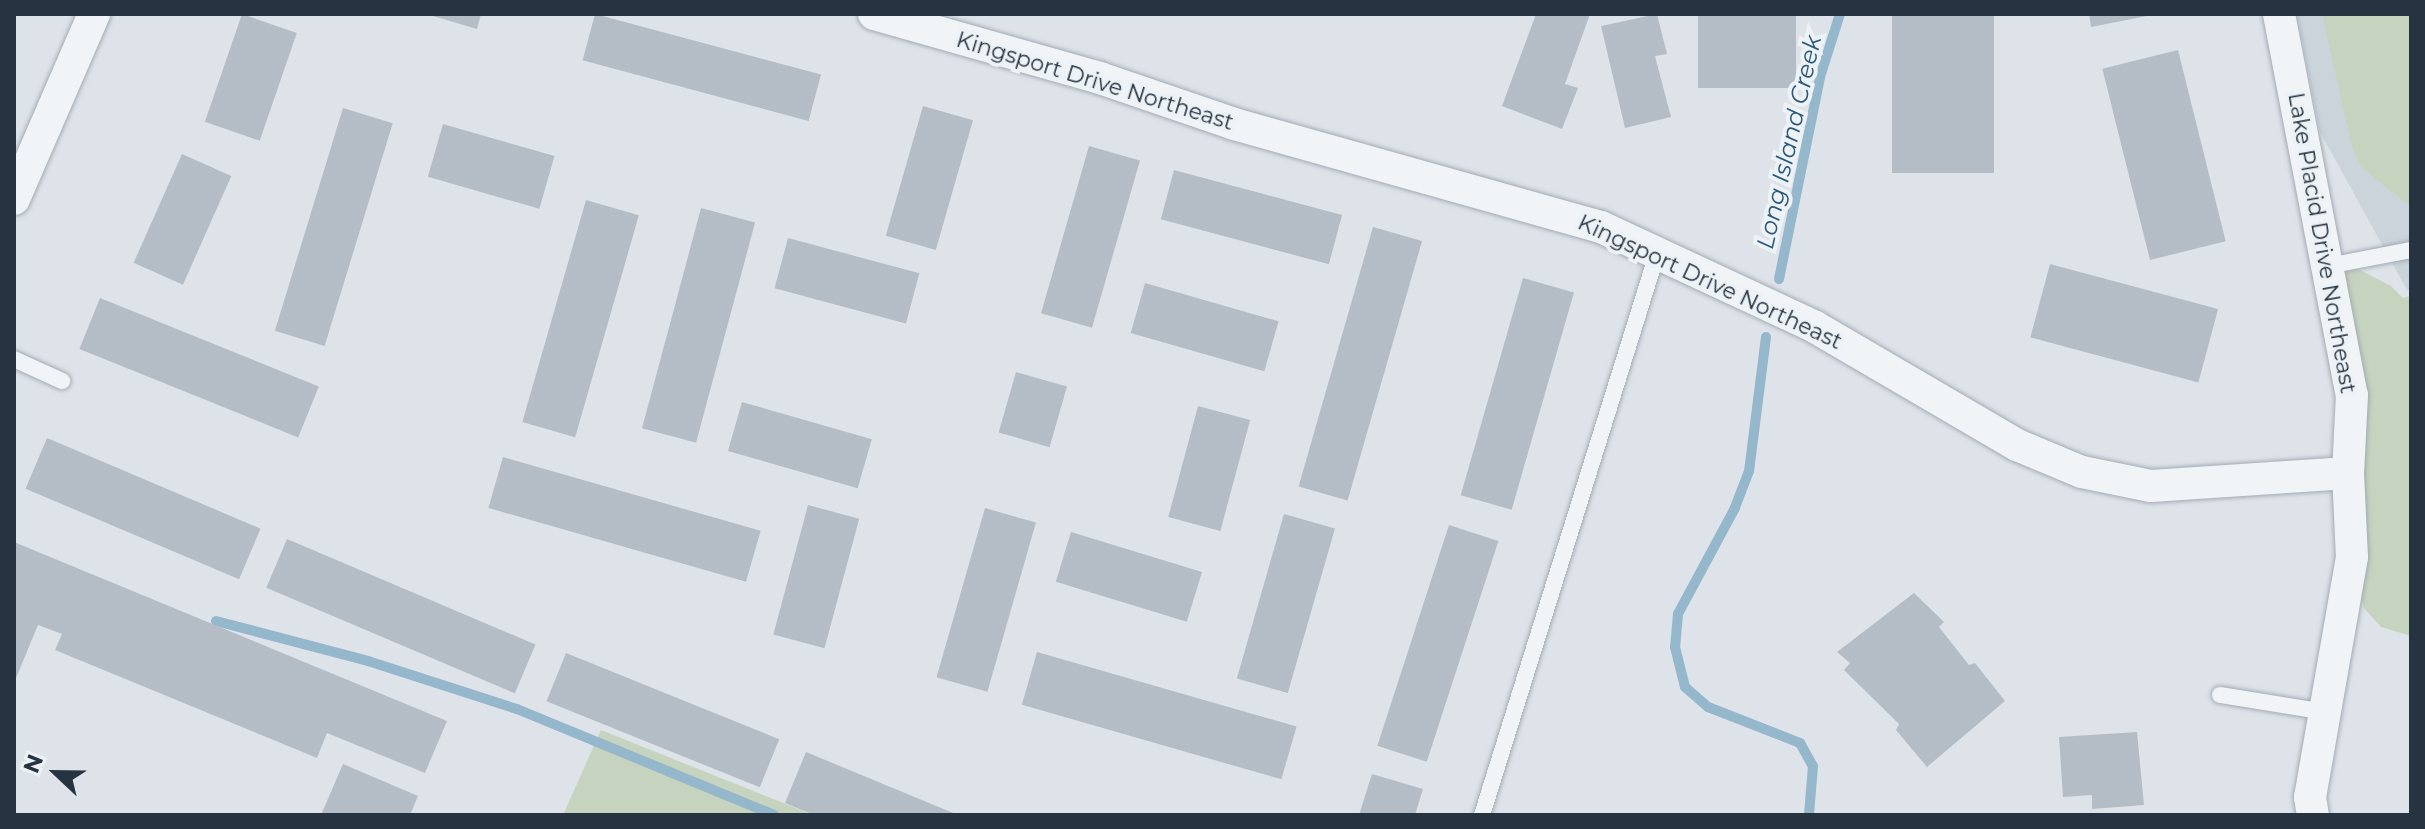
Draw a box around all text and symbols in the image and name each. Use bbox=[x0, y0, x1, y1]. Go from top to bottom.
street label: Kingsport Drive Northeast bbox=[953, 26, 1237, 136]
water label: Long Island Creek bbox=[1750, 32, 1828, 252]
street label: Lake Placid Drive Northeast bbox=[2283, 91, 2361, 395]
street label: Kingsport Drive Northeast bbox=[1574, 209, 1846, 355]
north arrow bbox=[16, 733, 96, 813]
text: N bbox=[17, 751, 49, 777]

